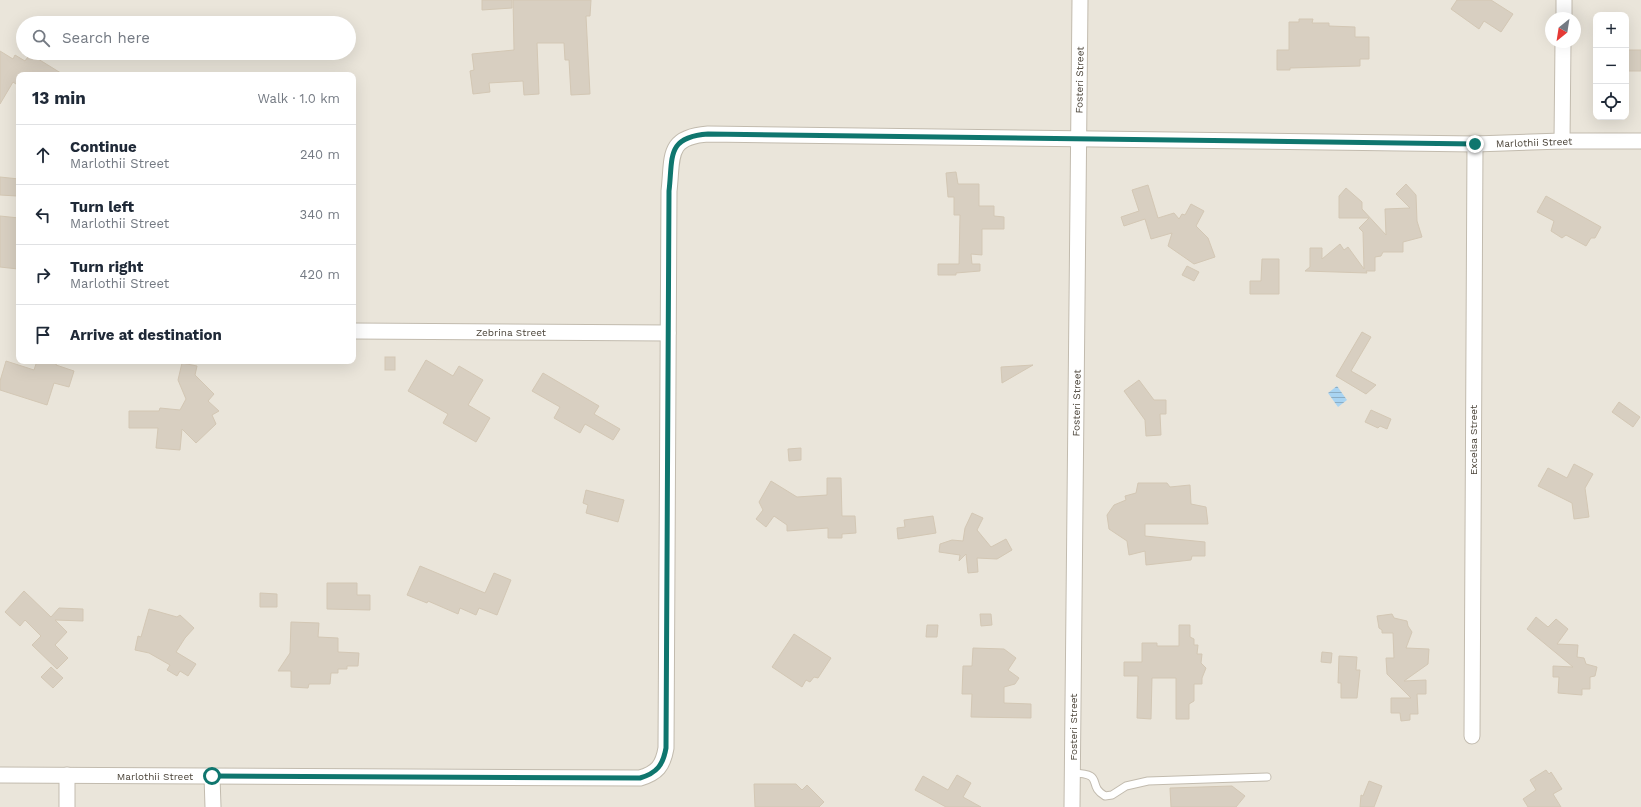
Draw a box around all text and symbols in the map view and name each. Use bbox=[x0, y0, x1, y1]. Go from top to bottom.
north arrow bbox=[1545, 12, 1581, 48]
map controls bbox=[1593, 12, 1629, 120]
button: + bbox=[1593, 12, 1629, 48]
search box bbox=[16, 16, 356, 60]
icon: search bbox=[30, 27, 52, 49]
text: Search here bbox=[62, 29, 150, 47]
street label: Fosteri Street bbox=[1073, 46, 1086, 114]
button: − bbox=[1593, 48, 1629, 84]
button: locate bbox=[1593, 84, 1629, 120]
text: 13 min bbox=[32, 88, 86, 108]
text: Walk · 1.0 km bbox=[258, 91, 340, 106]
route end bbox=[1466, 135, 1484, 153]
street label: Marlothii Street bbox=[1496, 136, 1573, 149]
text: Continue bbox=[70, 138, 137, 156]
icon: ahead bbox=[32, 144, 54, 166]
text: 240 m bbox=[300, 147, 340, 162]
text: Marlothii Street bbox=[70, 156, 169, 171]
text: Turn left bbox=[70, 198, 134, 216]
icon: left bbox=[32, 204, 54, 226]
text: 340 m bbox=[300, 207, 340, 222]
text: Marlothii Street bbox=[70, 216, 169, 231]
text: Turn right bbox=[70, 258, 143, 276]
icon: right bbox=[32, 264, 54, 286]
text: 420 m bbox=[300, 267, 340, 282]
text: Marlothii Street bbox=[70, 276, 169, 291]
icon: arrive bbox=[32, 324, 54, 346]
text: Arrive at destination bbox=[70, 326, 222, 344]
street label: Zebrina Street bbox=[476, 327, 547, 338]
street label: Fosteri Street bbox=[1070, 369, 1083, 437]
street label: Excelsa Street bbox=[1468, 404, 1479, 475]
street label: Fosteri Street bbox=[1068, 693, 1079, 761]
route start bbox=[203, 767, 221, 785]
street label: Marlothii Street bbox=[117, 771, 194, 782]

